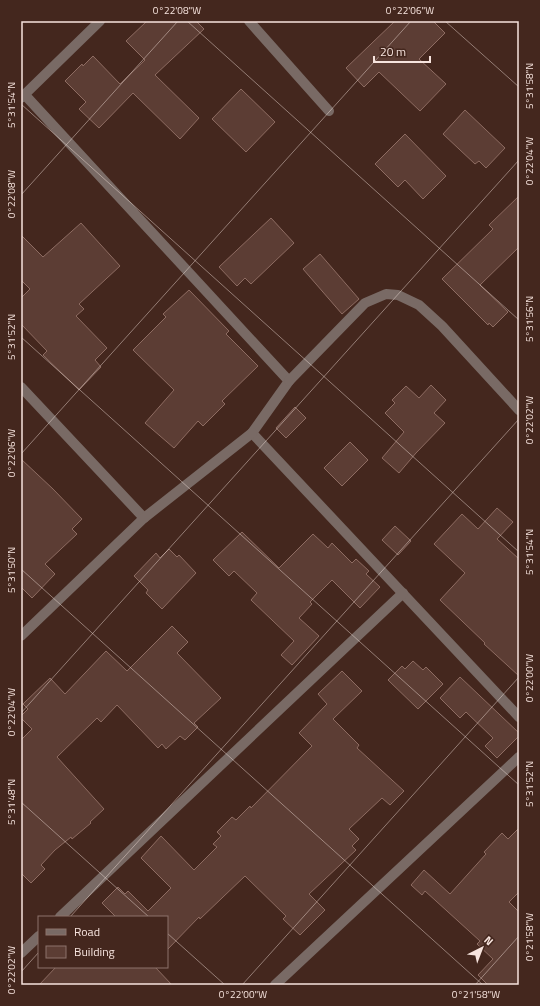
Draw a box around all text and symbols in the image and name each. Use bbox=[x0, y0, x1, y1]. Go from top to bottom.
text: 0°22'08"W bbox=[153, 3, 201, 18]
text: 0°22'06"W bbox=[386, 3, 434, 18]
scale bar bbox=[374, 38, 430, 64]
text: 20 m bbox=[380, 42, 406, 61]
text: 5°31'58"N bbox=[522, 63, 537, 109]
text: 5°31'54"N bbox=[4, 82, 19, 128]
text: 0°22'04"W bbox=[522, 137, 537, 185]
text: 0°22'08"W bbox=[4, 170, 19, 218]
text: 5°31'56"N bbox=[522, 296, 537, 342]
text: 5°31'52"N bbox=[4, 314, 19, 360]
text: 0°22'02"W bbox=[522, 396, 537, 444]
text: 0°22'06"W bbox=[4, 429, 19, 477]
text: 5°31'54"N bbox=[522, 529, 537, 575]
text: 5°31'50"N bbox=[4, 547, 19, 593]
text: 0°22'00"W bbox=[522, 654, 537, 702]
text: 0°22'04"W bbox=[4, 688, 19, 736]
text: 5°31'52"N bbox=[522, 761, 537, 807]
text: 5°31'48"N bbox=[4, 779, 19, 825]
text: 0°21'58"W bbox=[522, 913, 537, 961]
legend bbox=[38, 916, 168, 968]
text: Road bbox=[74, 922, 100, 941]
north arrow bbox=[462, 928, 502, 968]
text: N bbox=[481, 932, 497, 949]
text: Building bbox=[74, 942, 115, 961]
text: 0°22'02"W bbox=[4, 946, 19, 994]
text: 0°22'00"W bbox=[219, 987, 267, 1002]
text: 0°21'58"W bbox=[452, 987, 500, 1002]

